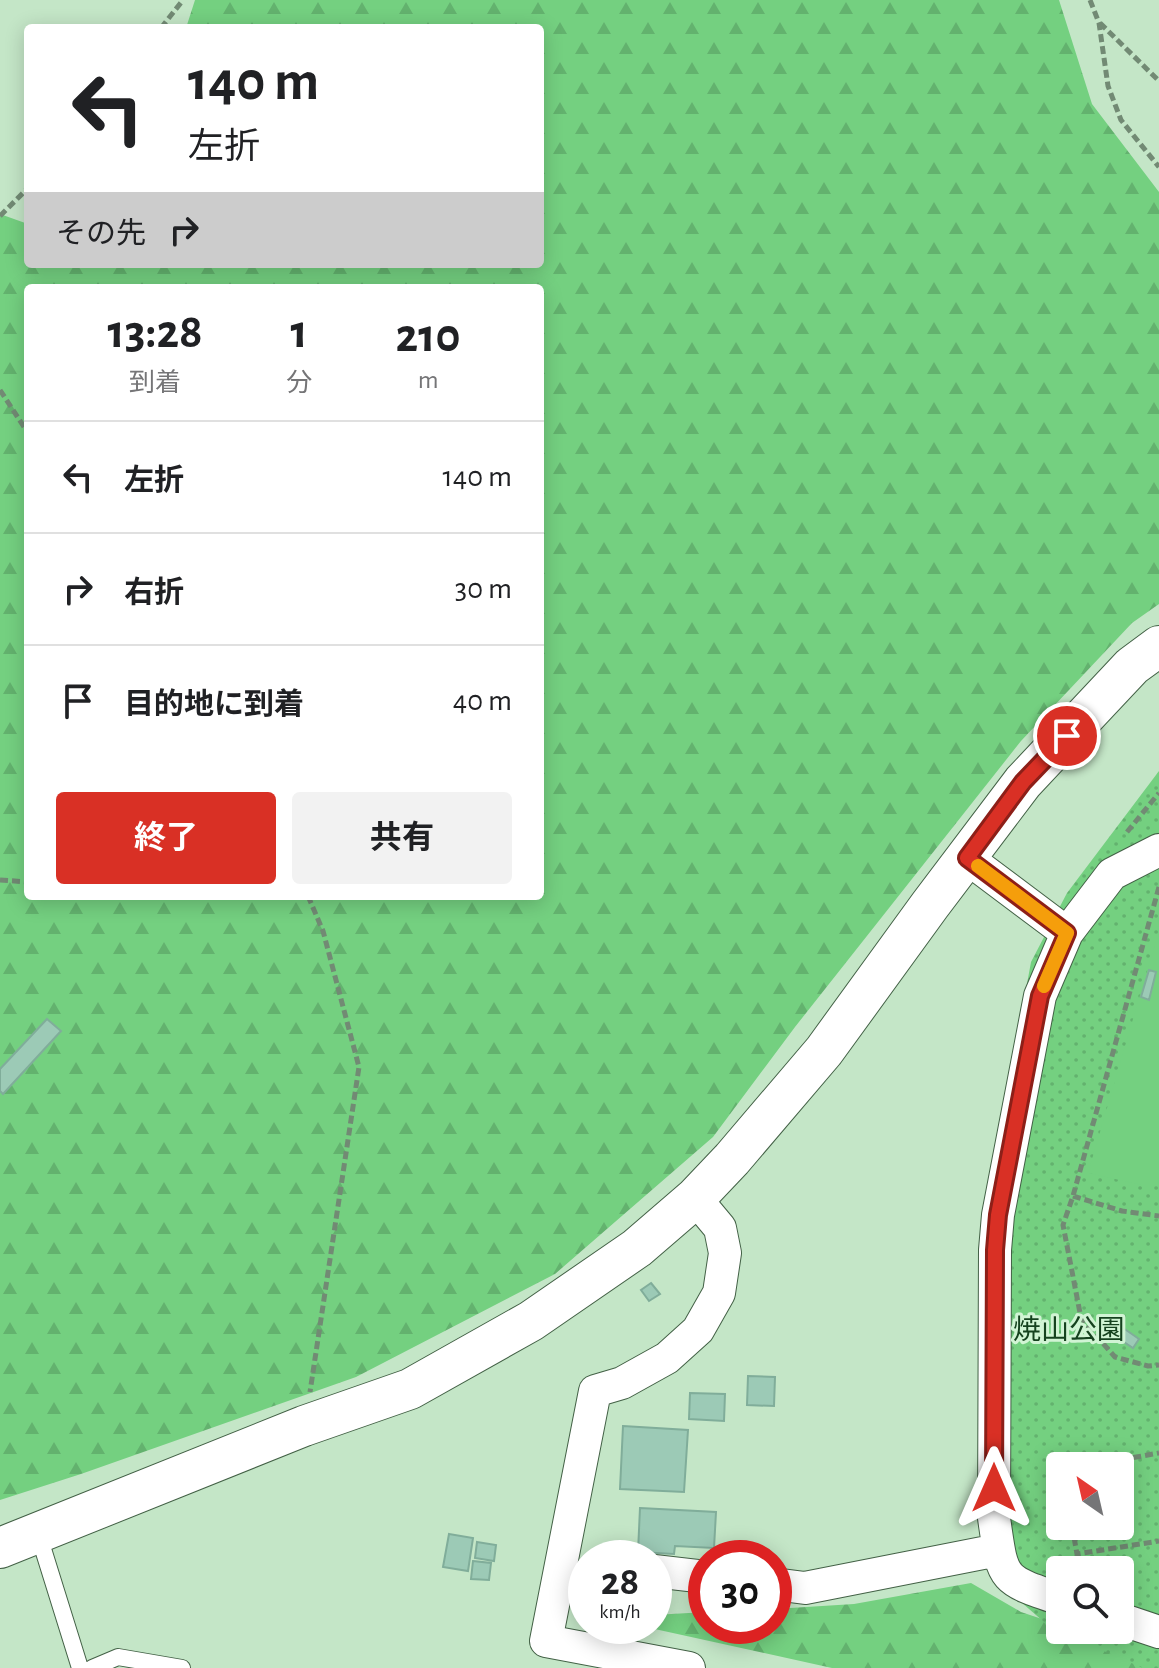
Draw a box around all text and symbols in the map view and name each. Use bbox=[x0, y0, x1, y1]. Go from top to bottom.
text: 140 m bbox=[188, 54, 319, 110]
icon: left bbox=[56, 56, 160, 160]
text: 左折 bbox=[188, 129, 260, 165]
icon: right bbox=[162, 208, 206, 252]
text: その先 bbox=[56, 219, 146, 249]
text: 13:28 bbox=[107, 309, 203, 357]
text: 1 bbox=[291, 309, 308, 357]
text: 210 bbox=[396, 313, 461, 361]
text: m bbox=[418, 367, 438, 393]
text: 到着 bbox=[129, 370, 181, 396]
text: 分 bbox=[286, 370, 312, 396]
icon: left bbox=[56, 455, 100, 499]
text: 140 m bbox=[442, 462, 512, 492]
text: 左折 bbox=[124, 466, 184, 496]
icon: right bbox=[56, 567, 100, 611]
text: 30 m bbox=[455, 574, 512, 604]
text: 右折 bbox=[124, 578, 184, 608]
icon: arrive bbox=[56, 679, 100, 723]
text: 40 m bbox=[453, 686, 512, 716]
text: 目的地に到着 bbox=[124, 690, 304, 720]
pin bbox=[1033, 702, 1101, 770]
icon: arrive bbox=[1045, 714, 1089, 758]
button: 終了 bbox=[56, 792, 276, 884]
button: 共有 bbox=[292, 792, 512, 884]
park label: 焼山公園 bbox=[1013, 1315, 1125, 1345]
position arrow bbox=[952, 1446, 1036, 1530]
north arrow bbox=[1046, 1452, 1134, 1540]
map controls bbox=[1046, 1452, 1134, 1644]
speed limit sign: 30 bbox=[688, 1540, 792, 1644]
button: search bbox=[1046, 1556, 1134, 1644]
text: 28 bbox=[601, 1562, 639, 1602]
text: km/h bbox=[599, 1602, 641, 1622]

